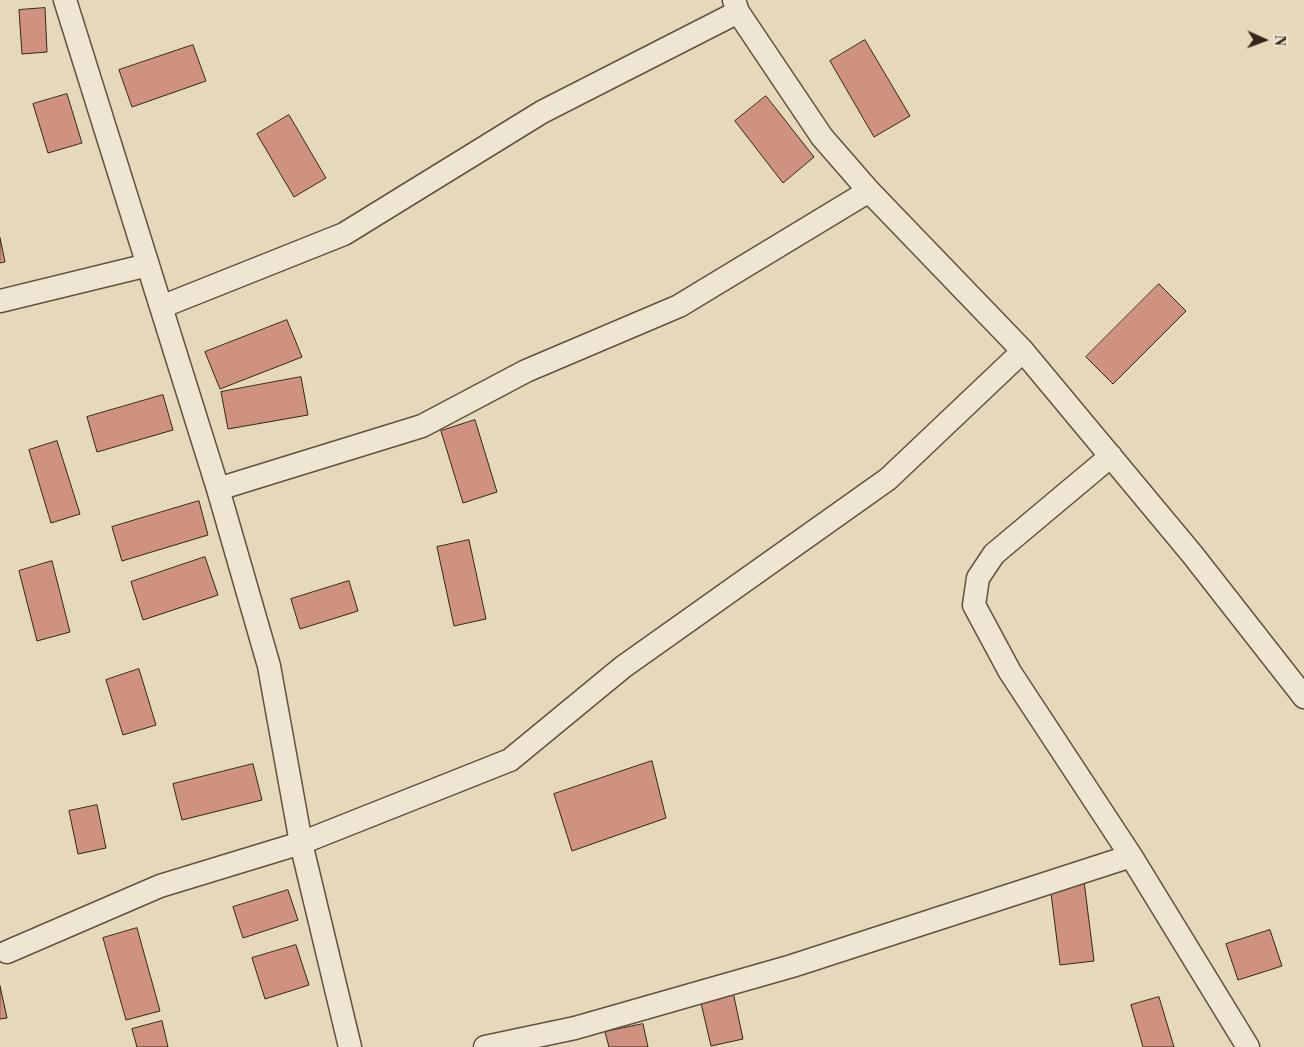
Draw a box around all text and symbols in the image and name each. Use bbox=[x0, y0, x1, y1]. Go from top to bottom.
north arrow bbox=[1239, 15, 1289, 65]
text: N bbox=[1270, 35, 1288, 46]

